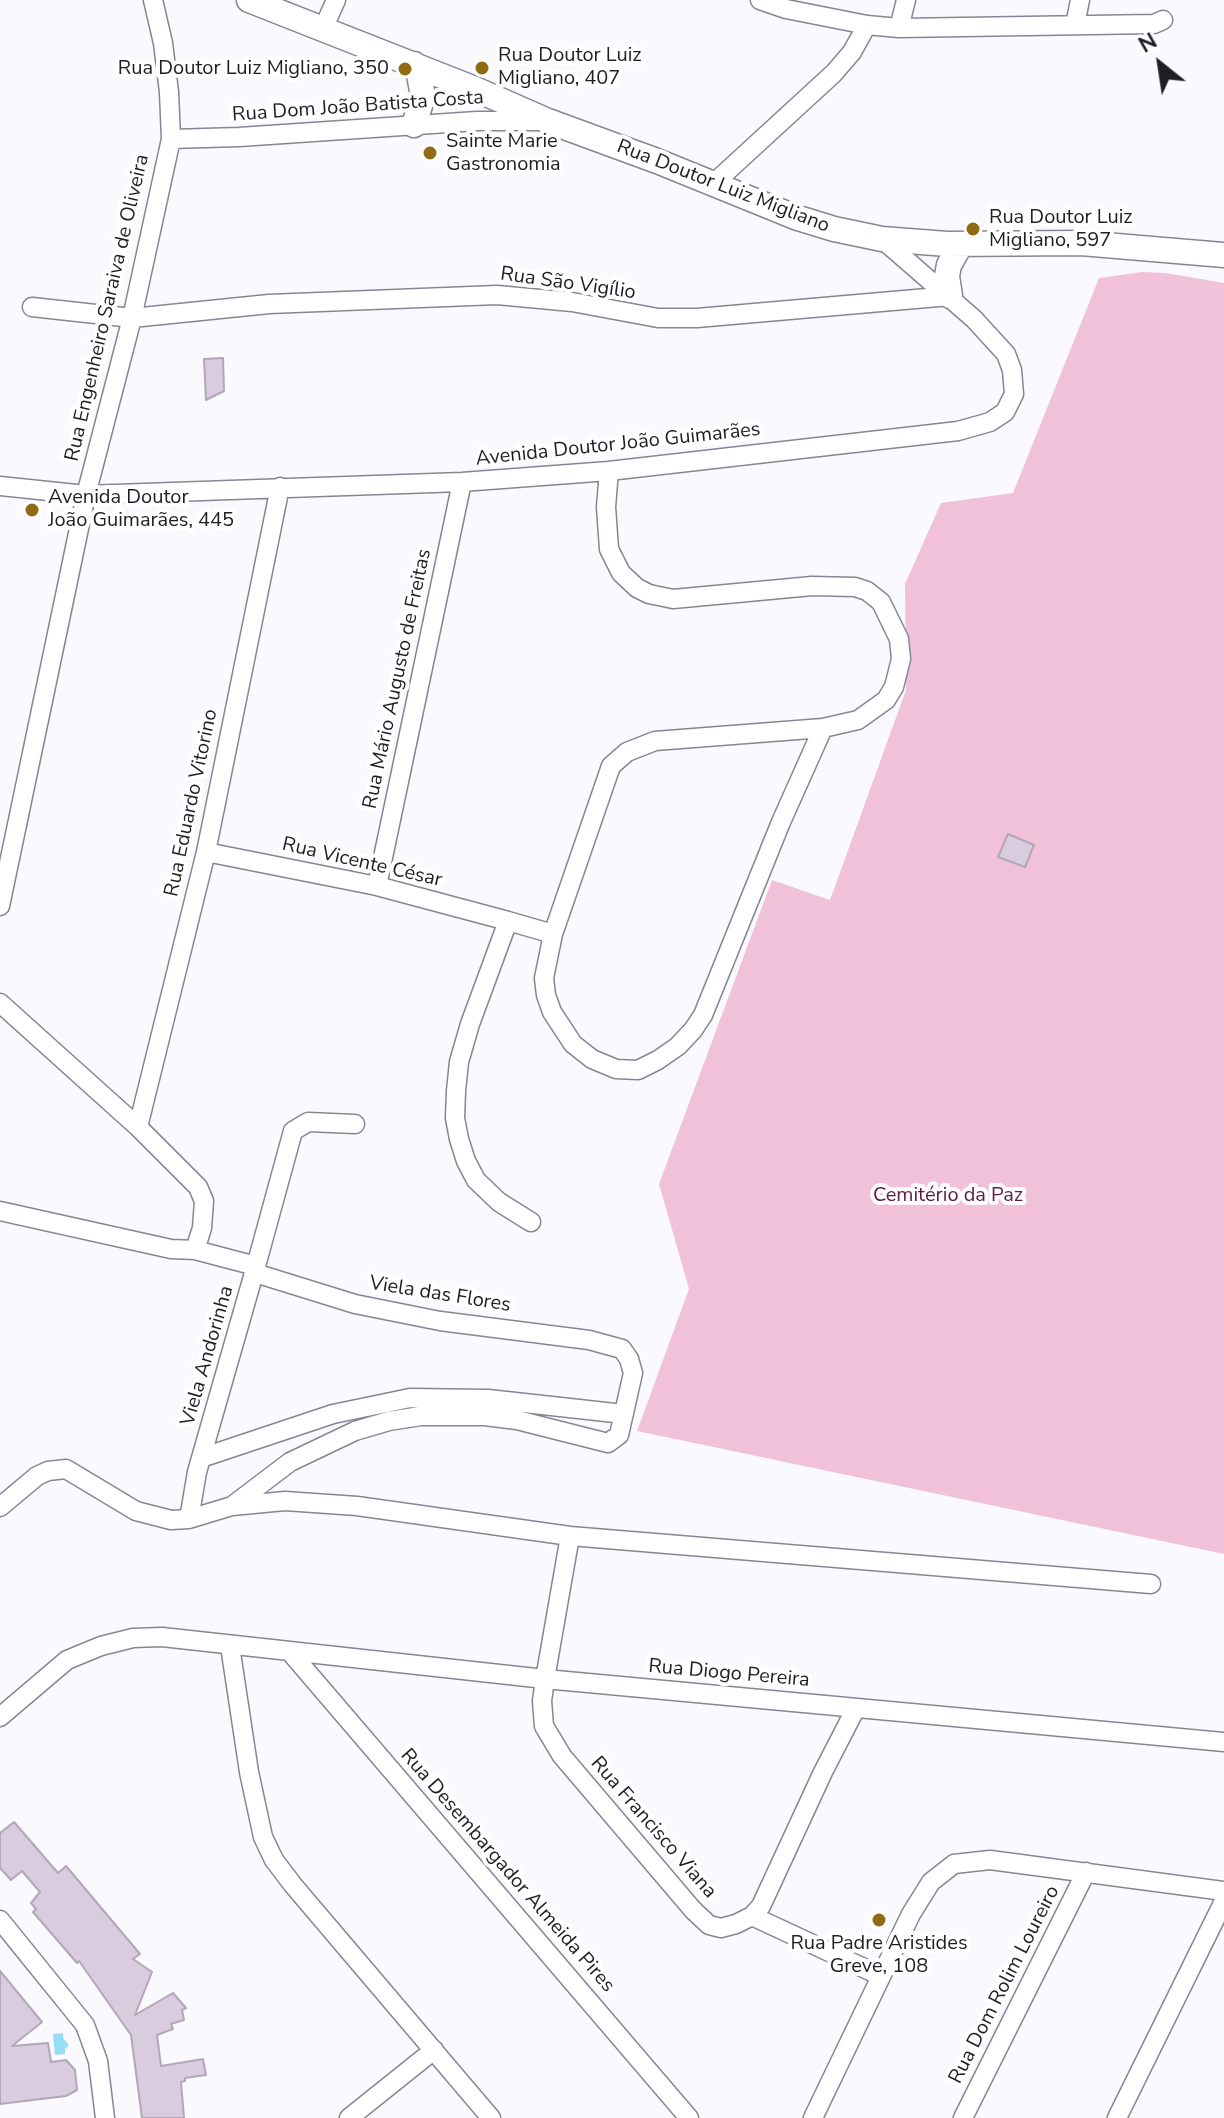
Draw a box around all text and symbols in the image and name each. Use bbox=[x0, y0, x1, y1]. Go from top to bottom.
north arrow bbox=[1120, 24, 1200, 104]
text: N bbox=[1133, 26, 1163, 60]
place label: Rua Doutor Luiz Migliano, 407 bbox=[498, 44, 642, 91]
place label: Rua Doutor Luiz Migliano, 350 bbox=[118, 57, 389, 81]
marker: Rua Doutor Luiz Migliano, 407 bbox=[473, 59, 491, 77]
marker: Rua Doutor Luiz Migliano, 350 bbox=[396, 60, 414, 78]
street label: Rua Dom João Batista Costa bbox=[231, 86, 485, 128]
place label: Sainte Marie Gastronomia bbox=[446, 130, 561, 177]
street label: Rua Doutor Luiz Migliano bbox=[613, 135, 833, 239]
marker: Sainte Marie Gastronomia bbox=[421, 144, 439, 162]
street label: Rua Engenheiro Saraiva de Oliveira bbox=[61, 152, 155, 464]
place label: Rua Doutor Luiz Migliano, 597 bbox=[989, 206, 1133, 253]
marker: Rua Doutor Luiz Migliano, 597 bbox=[964, 220, 982, 238]
street label: Rua São Vigílio bbox=[499, 263, 637, 305]
street label: Avenida Doutor João Guimarães bbox=[474, 418, 762, 472]
place label: Avenida Doutor João Guimarães, 445 bbox=[48, 486, 234, 533]
marker: Avenida Doutor João Guimarães, 445 bbox=[23, 501, 41, 519]
street label: Rua Mário Augusto de Freitas bbox=[359, 547, 437, 811]
street label: Rua Eduardo Vitorino bbox=[160, 707, 224, 899]
street label: Rua Vicente César bbox=[280, 833, 444, 893]
park label: Cemitério da Paz bbox=[873, 1184, 1023, 1208]
street label: Viela das Flores bbox=[368, 1272, 512, 1318]
street label: Viela Andorinha bbox=[177, 1283, 239, 1429]
street label: Rua Diogo Pereira bbox=[647, 1655, 811, 1693]
street label: Rua Desembargador Almeida Pires bbox=[395, 1744, 619, 1998]
street label: Rua Francisco Viana bbox=[585, 1752, 721, 1904]
street label: Rua Dom Rolim Loureiro bbox=[945, 1882, 1065, 2088]
marker: Rua Padre Aristides Greve, 108 bbox=[870, 1911, 888, 1929]
place label: Rua Padre Aristides Greve, 108 bbox=[790, 1932, 968, 1979]

